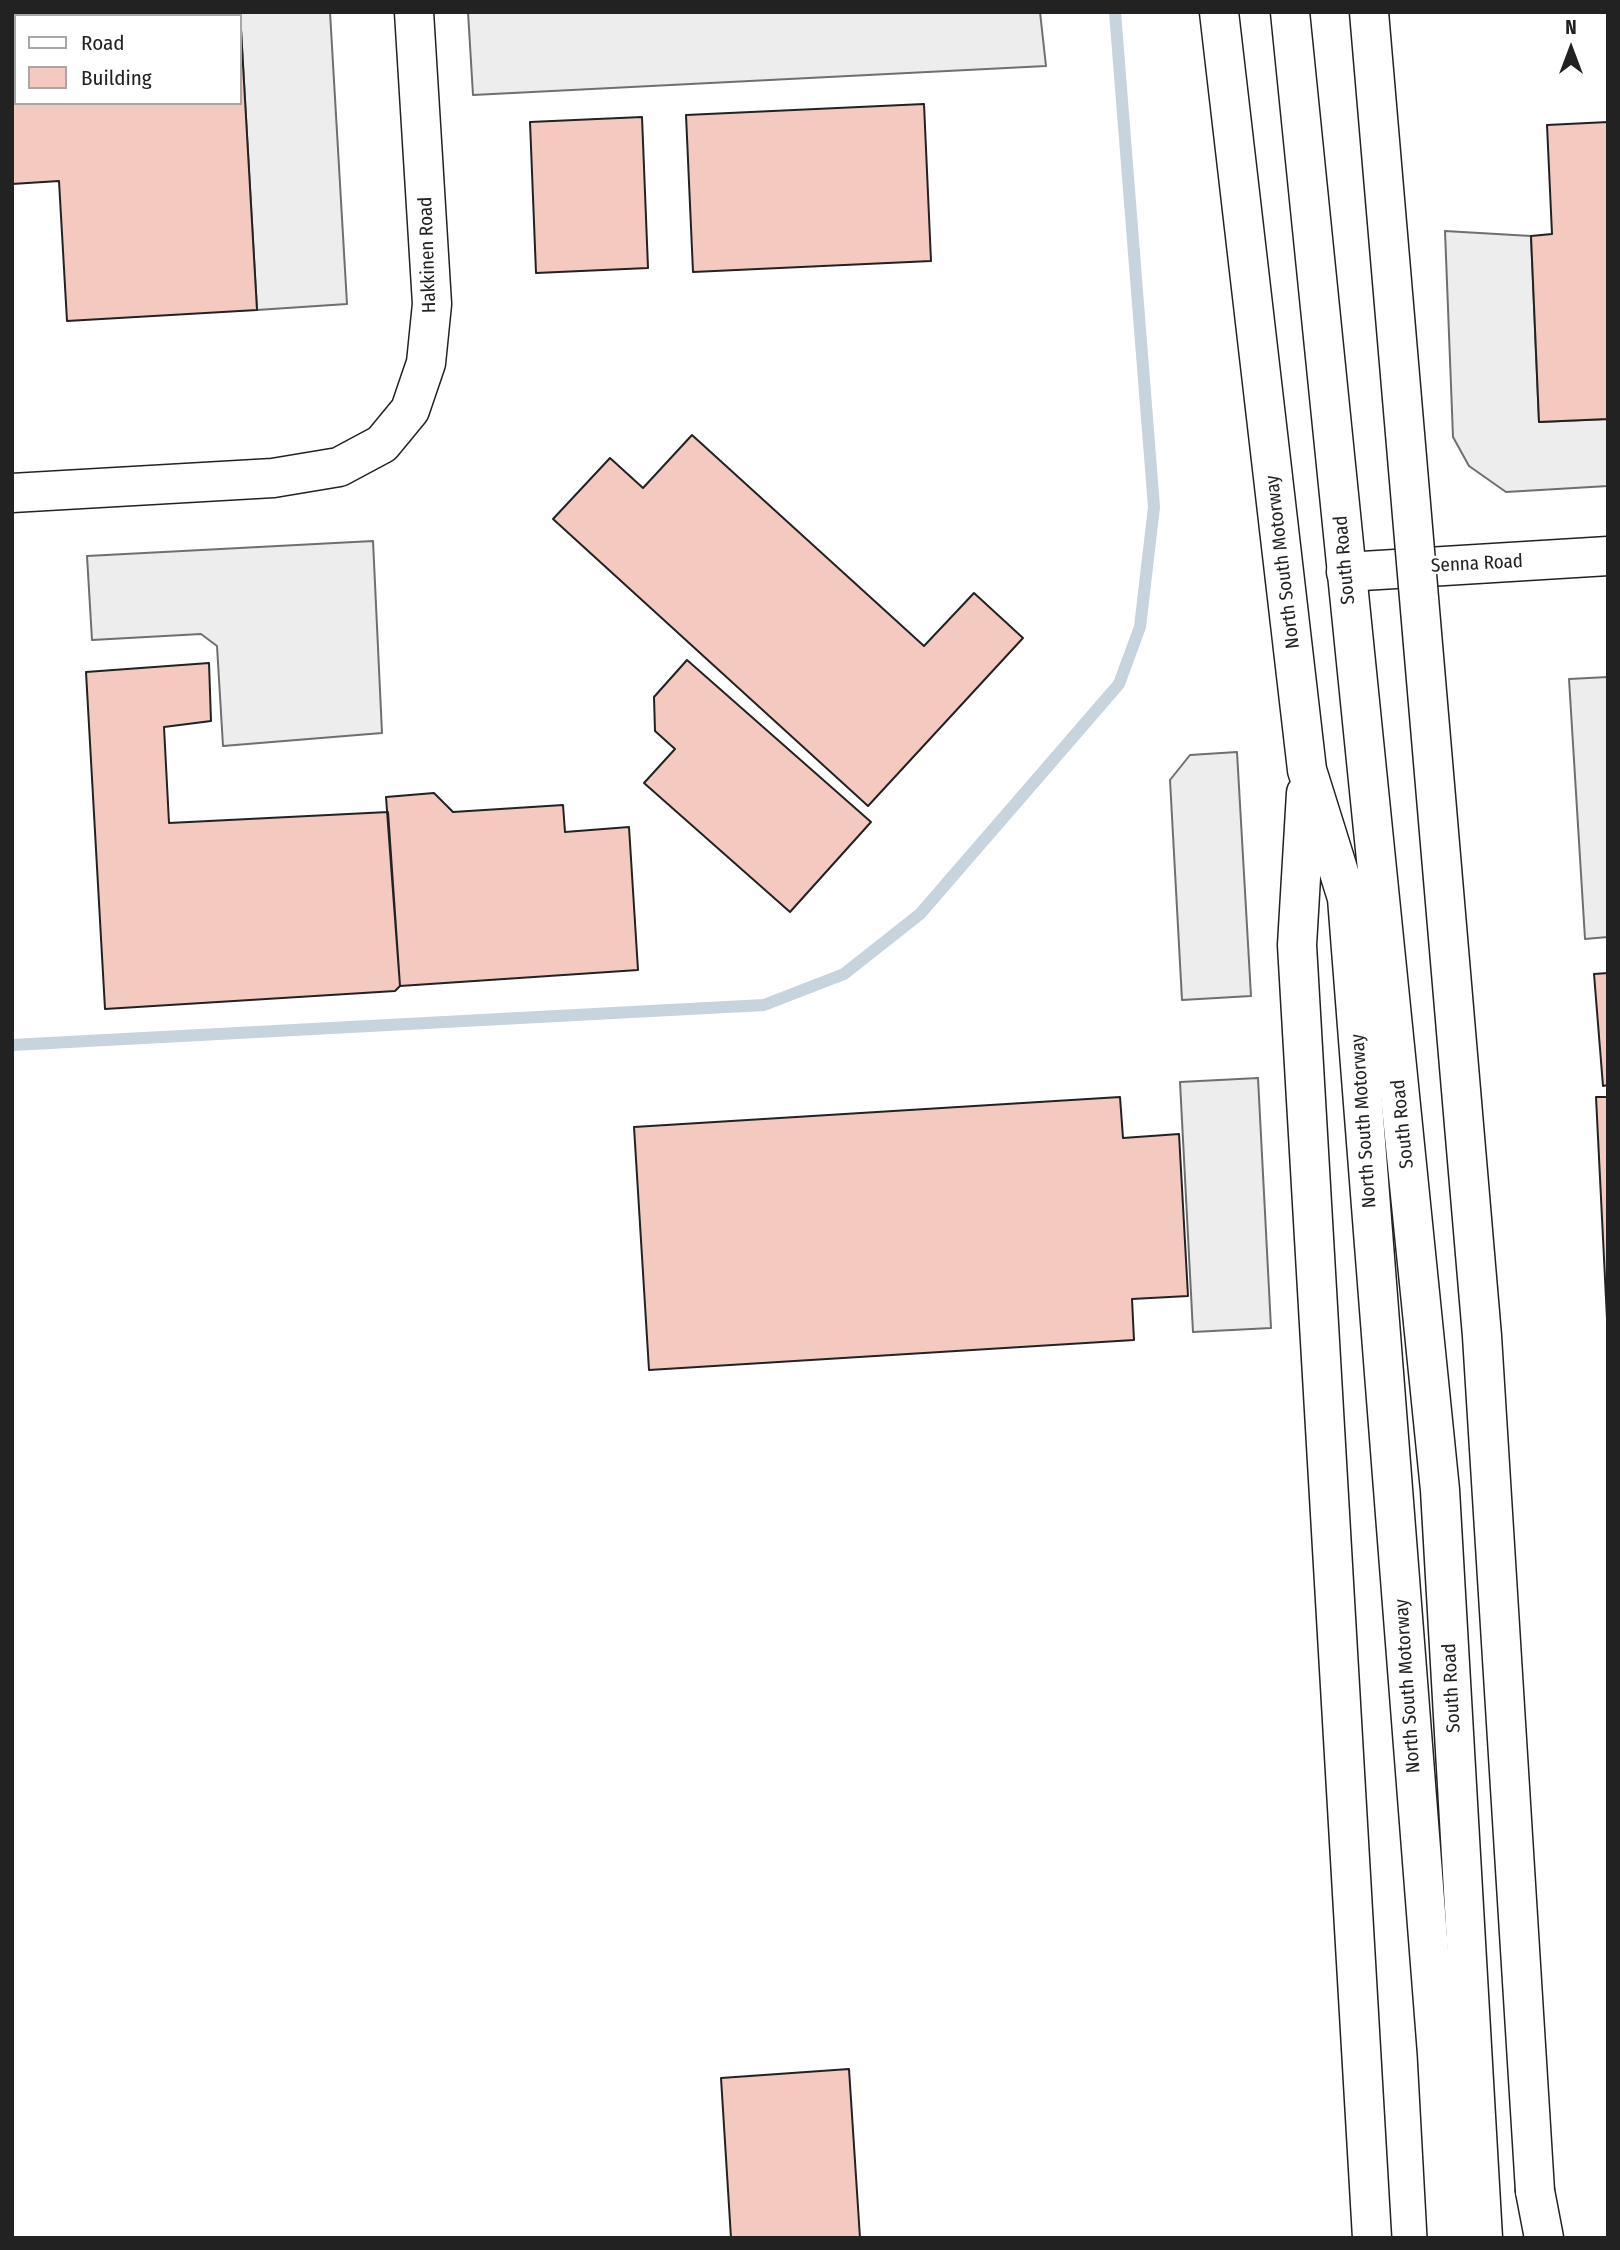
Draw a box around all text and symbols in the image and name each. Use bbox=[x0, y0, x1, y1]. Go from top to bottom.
legend bbox=[14, 14, 242, 105]
north arrow bbox=[1536, 14, 1606, 84]
text: N bbox=[1565, 16, 1577, 39]
text: Road bbox=[81, 30, 125, 56]
text: Building bbox=[81, 65, 152, 91]
street label: Hakkinen Road bbox=[415, 196, 441, 314]
street label: North South Motorway bbox=[1261, 474, 1305, 650]
street label: South Road bbox=[1330, 514, 1360, 606]
street label: Senna Road bbox=[1430, 550, 1524, 578]
street label: North South Motorway bbox=[1347, 1033, 1381, 1209]
street label: South Road bbox=[1387, 1078, 1419, 1170]
street label: North South Motorway bbox=[1391, 1598, 1425, 1774]
street label: South Road bbox=[1438, 1643, 1466, 1733]

